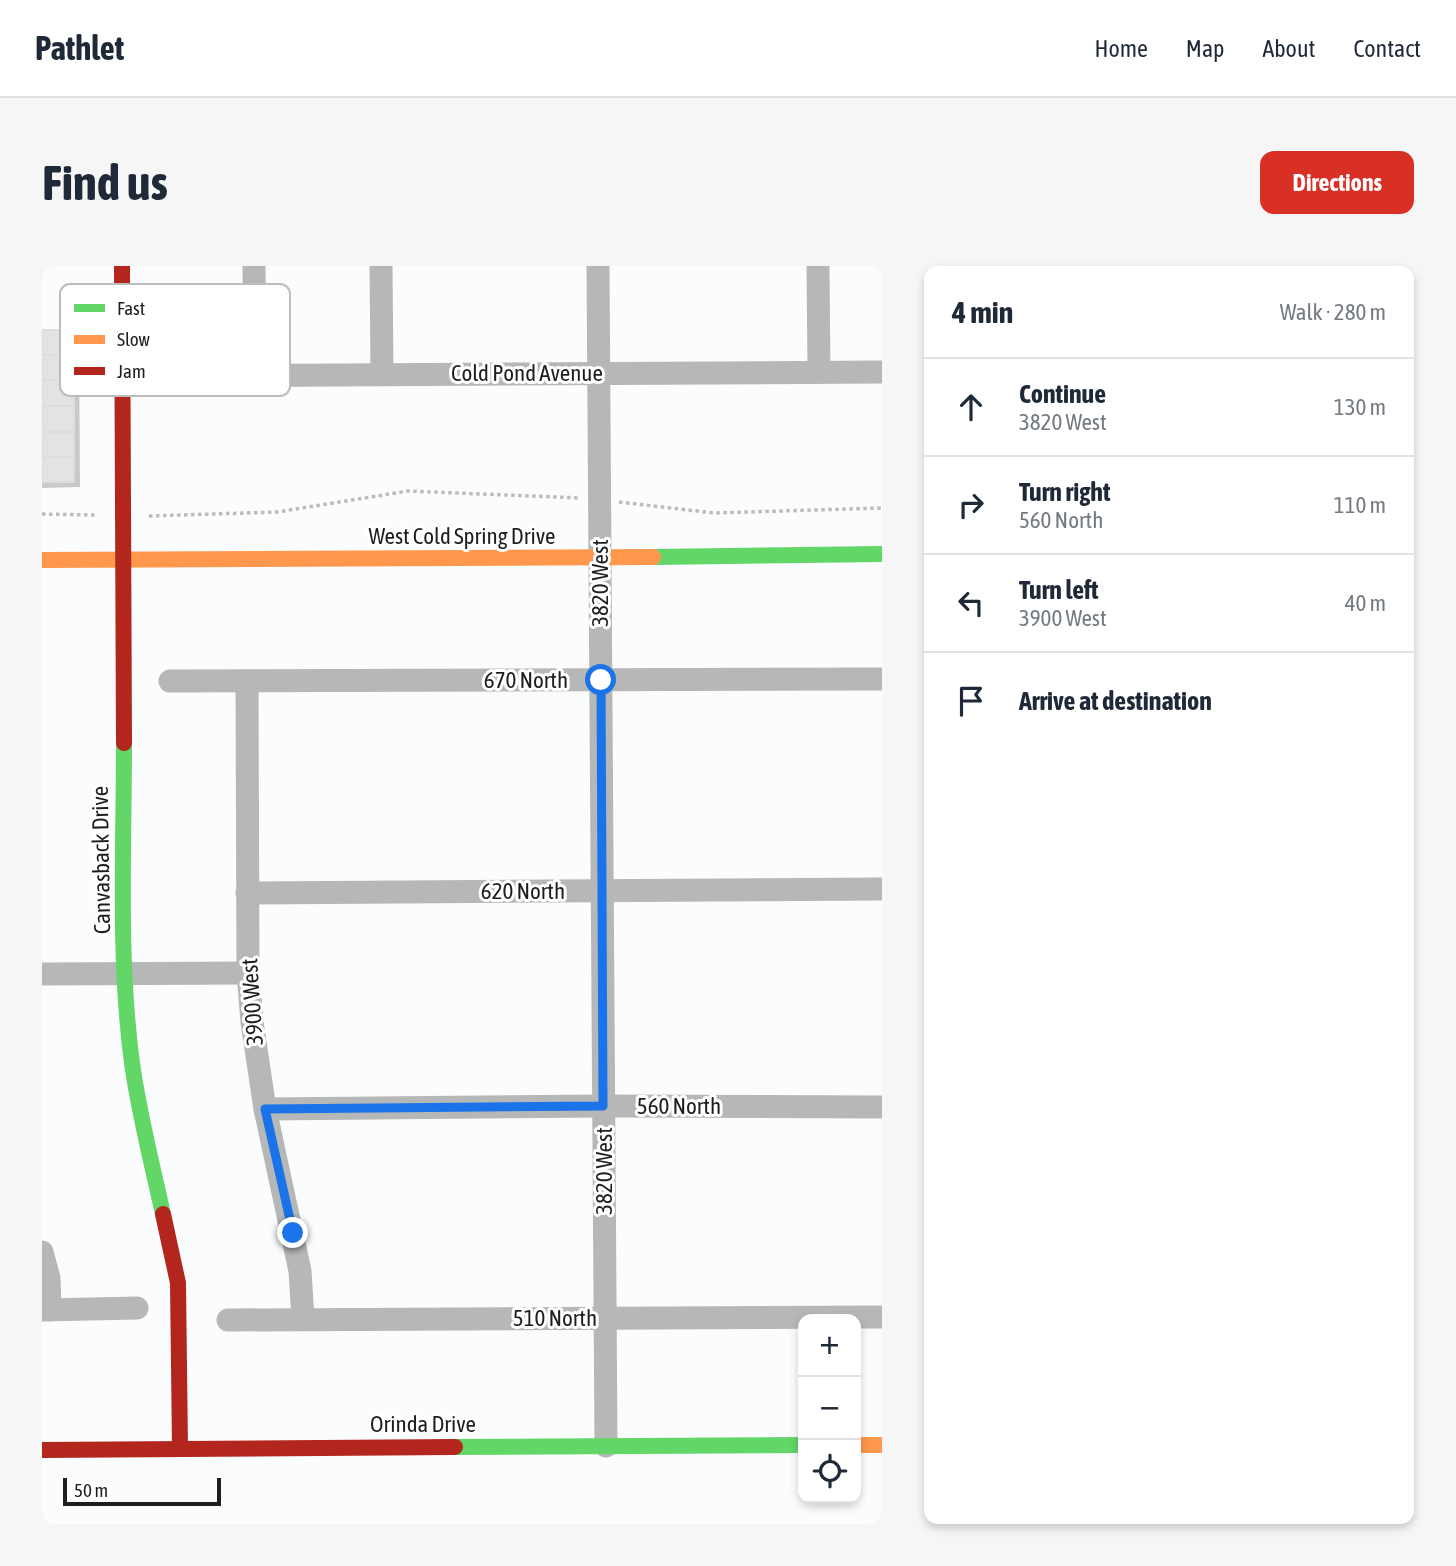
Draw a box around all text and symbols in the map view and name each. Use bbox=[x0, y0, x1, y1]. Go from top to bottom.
text: Pathlet bbox=[35, 29, 124, 67]
text: Home bbox=[1094, 35, 1148, 62]
text: Map bbox=[1186, 35, 1224, 62]
text: About bbox=[1262, 35, 1315, 62]
text: Contact bbox=[1353, 35, 1421, 62]
button: Directions bbox=[1260, 151, 1414, 214]
text: Find us bbox=[42, 154, 168, 210]
legend bbox=[60, 284, 290, 396]
text: 4 min bbox=[952, 295, 1013, 329]
text: Fast bbox=[117, 297, 145, 319]
text: Walk · 280 m bbox=[1280, 299, 1386, 325]
text: Slow bbox=[117, 328, 151, 350]
text: Jam bbox=[117, 360, 146, 382]
street label: Cold Pond Avenue bbox=[451, 360, 603, 386]
text: Continue bbox=[1019, 379, 1106, 409]
icon: ahead bbox=[952, 388, 990, 426]
text: 130 m bbox=[1334, 394, 1386, 420]
text: 3820 West bbox=[1019, 409, 1107, 435]
text: Turn right bbox=[1019, 477, 1110, 507]
icon: right bbox=[952, 486, 990, 524]
text: 110 m bbox=[1334, 492, 1386, 518]
text: 560 North bbox=[1019, 507, 1103, 533]
street label: West Cold Spring Drive bbox=[369, 523, 555, 549]
street label: 3820 West bbox=[587, 539, 613, 627]
text: Turn left bbox=[1019, 575, 1099, 605]
icon: left bbox=[952, 584, 990, 622]
text: 40 m bbox=[1345, 590, 1386, 616]
text: 3900 West bbox=[1019, 605, 1107, 631]
route start bbox=[585, 664, 616, 695]
street label: 670 North bbox=[484, 667, 568, 693]
icon: arrive bbox=[952, 682, 990, 720]
text: Arrive at destination bbox=[1019, 686, 1212, 716]
street label: Canvasback Drive bbox=[87, 786, 115, 934]
street label: 620 North bbox=[481, 878, 565, 904]
street label: 3900 West bbox=[236, 957, 268, 1047]
street label: 560 North bbox=[637, 1093, 721, 1119]
street label: 3820 West bbox=[591, 1127, 617, 1215]
route end bbox=[277, 1217, 308, 1248]
street label: 510 North bbox=[513, 1305, 597, 1331]
map controls bbox=[798, 1314, 861, 1503]
button: + bbox=[798, 1314, 861, 1377]
button: − bbox=[798, 1377, 861, 1440]
street label: Orinda Drive bbox=[370, 1411, 476, 1437]
button: locate bbox=[798, 1440, 861, 1503]
scale bar bbox=[63, 1475, 220, 1507]
text: 50 m bbox=[74, 1479, 108, 1501]

